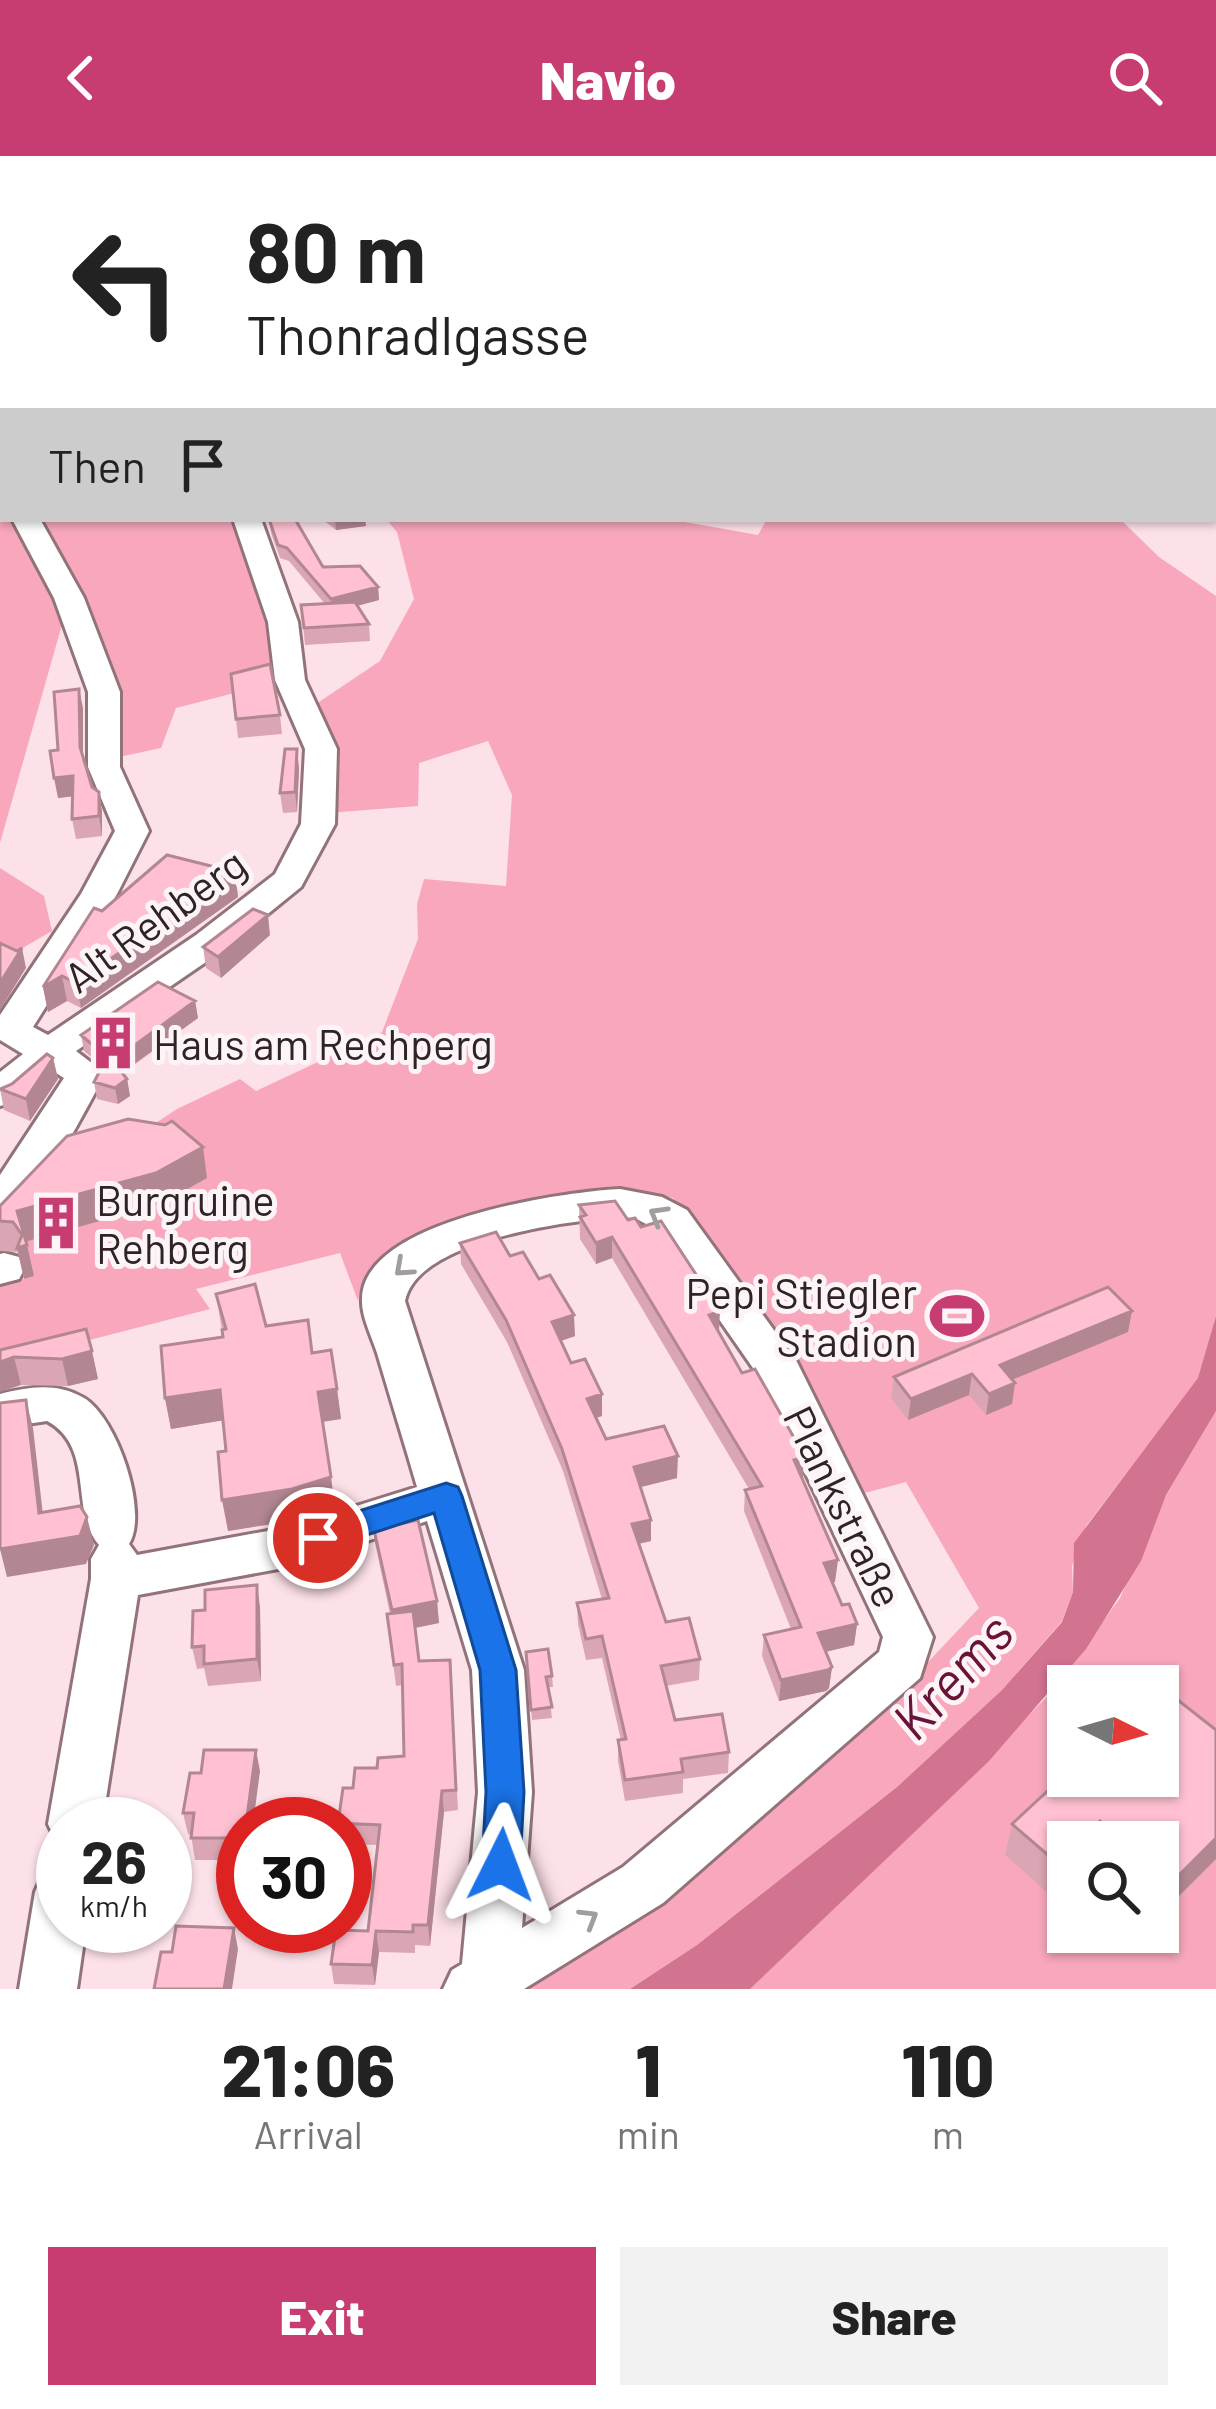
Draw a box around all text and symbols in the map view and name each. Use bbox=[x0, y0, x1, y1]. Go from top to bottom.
icon: back bbox=[48, 45, 114, 111]
icon: search bbox=[1102, 45, 1168, 111]
text: Navio bbox=[540, 46, 676, 111]
text: 80 m bbox=[246, 199, 426, 300]
icon: left bbox=[48, 204, 204, 360]
text: Thonradlgasse bbox=[246, 301, 589, 366]
icon: arrive bbox=[170, 432, 236, 498]
text: Then bbox=[48, 438, 146, 492]
street label: Alt Rehberg bbox=[54, 837, 255, 1002]
building icon: Haus am Rechperg bbox=[84, 1014, 142, 1072]
place label: Haus am Rechperg bbox=[153, 1018, 493, 1069]
place label: Burgruine Rehberg bbox=[96, 1174, 275, 1273]
building icon: Burgruine Rehberg bbox=[27, 1194, 85, 1252]
one-way arrow bbox=[649, 1206, 670, 1229]
one-way arrow bbox=[395, 1253, 417, 1275]
place label: Pepi Stiegler Stadion bbox=[685, 1267, 917, 1365]
sports icon: Pepi Stiegler Stadion bbox=[928, 1287, 986, 1345]
street label: Plankstraße bbox=[775, 1397, 915, 1615]
pin bbox=[267, 1487, 369, 1589]
icon: arrive bbox=[285, 1505, 351, 1571]
water label: Krems bbox=[877, 1599, 1025, 1751]
north arrow bbox=[1047, 1665, 1179, 1797]
map controls bbox=[1047, 1665, 1179, 1953]
speed limit sign: 30 bbox=[216, 1797, 372, 1953]
position arrow bbox=[438, 1802, 564, 1928]
button: search bbox=[1047, 1821, 1179, 1953]
text: 26 bbox=[81, 1824, 147, 1896]
text: km/h bbox=[80, 1887, 148, 1923]
one-way arrow bbox=[576, 1910, 598, 1932]
text: 21:06 bbox=[222, 2025, 395, 2111]
text: 1 bbox=[635, 2025, 661, 2111]
text: 110 bbox=[901, 2025, 994, 2111]
text: Arrival bbox=[254, 2110, 363, 2157]
text: min bbox=[617, 2110, 680, 2157]
text: m bbox=[932, 2110, 964, 2157]
button: Exit bbox=[48, 2247, 596, 2385]
button: Share bbox=[620, 2247, 1168, 2385]

